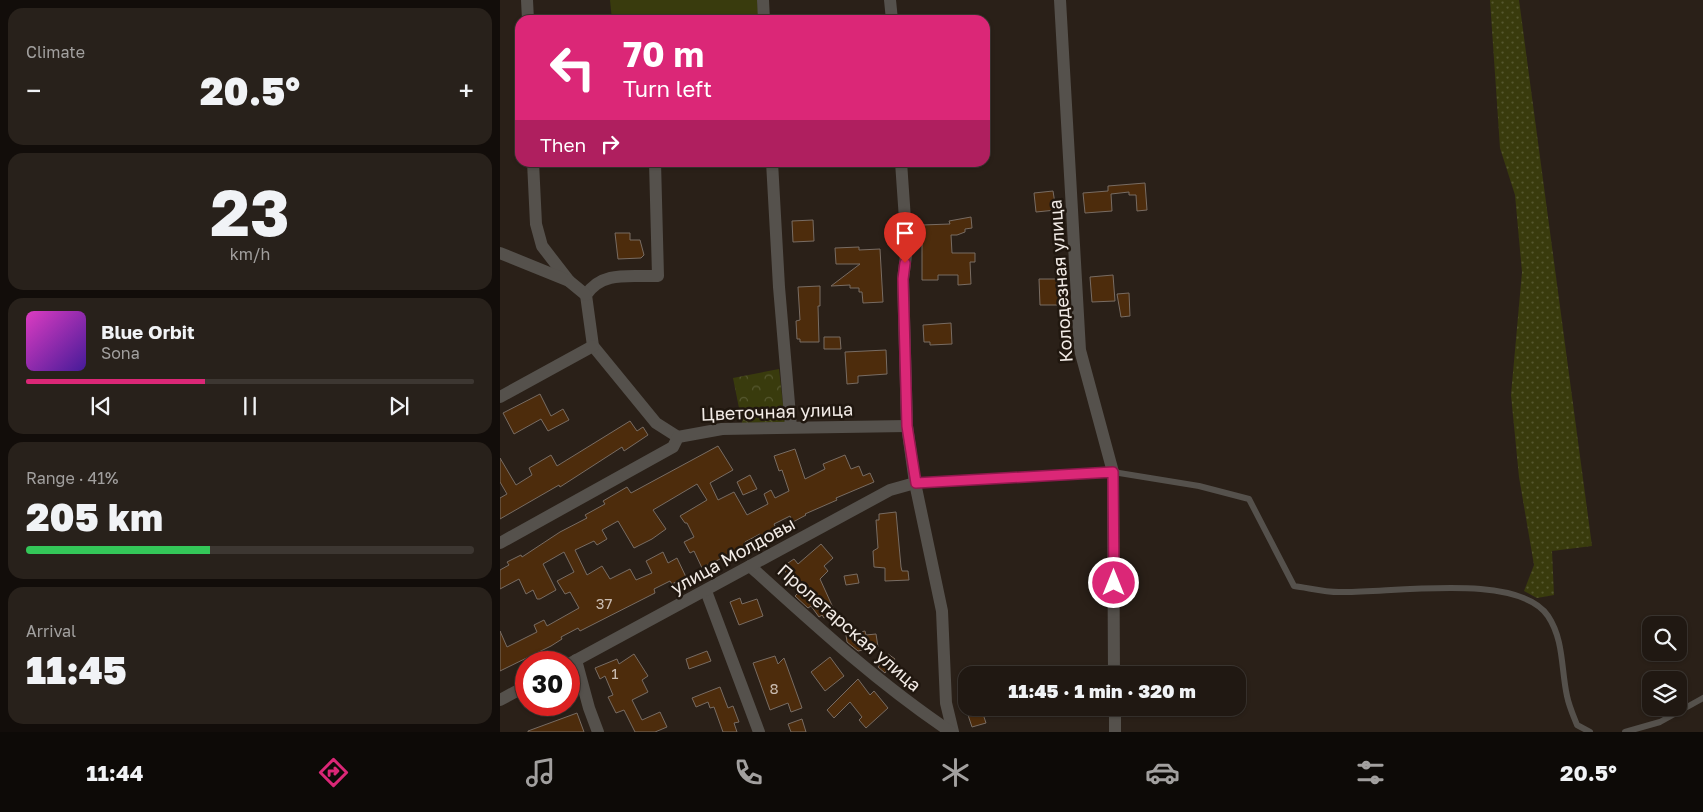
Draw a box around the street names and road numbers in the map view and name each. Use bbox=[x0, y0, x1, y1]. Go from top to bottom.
street label: Колодезная улица bbox=[1043, 199, 1077, 363]
street label: Цветочная улица bbox=[700, 397, 853, 425]
street label: улица Молдовы bbox=[666, 512, 799, 598]
street label: Пролетарская улица bbox=[773, 559, 926, 696]

